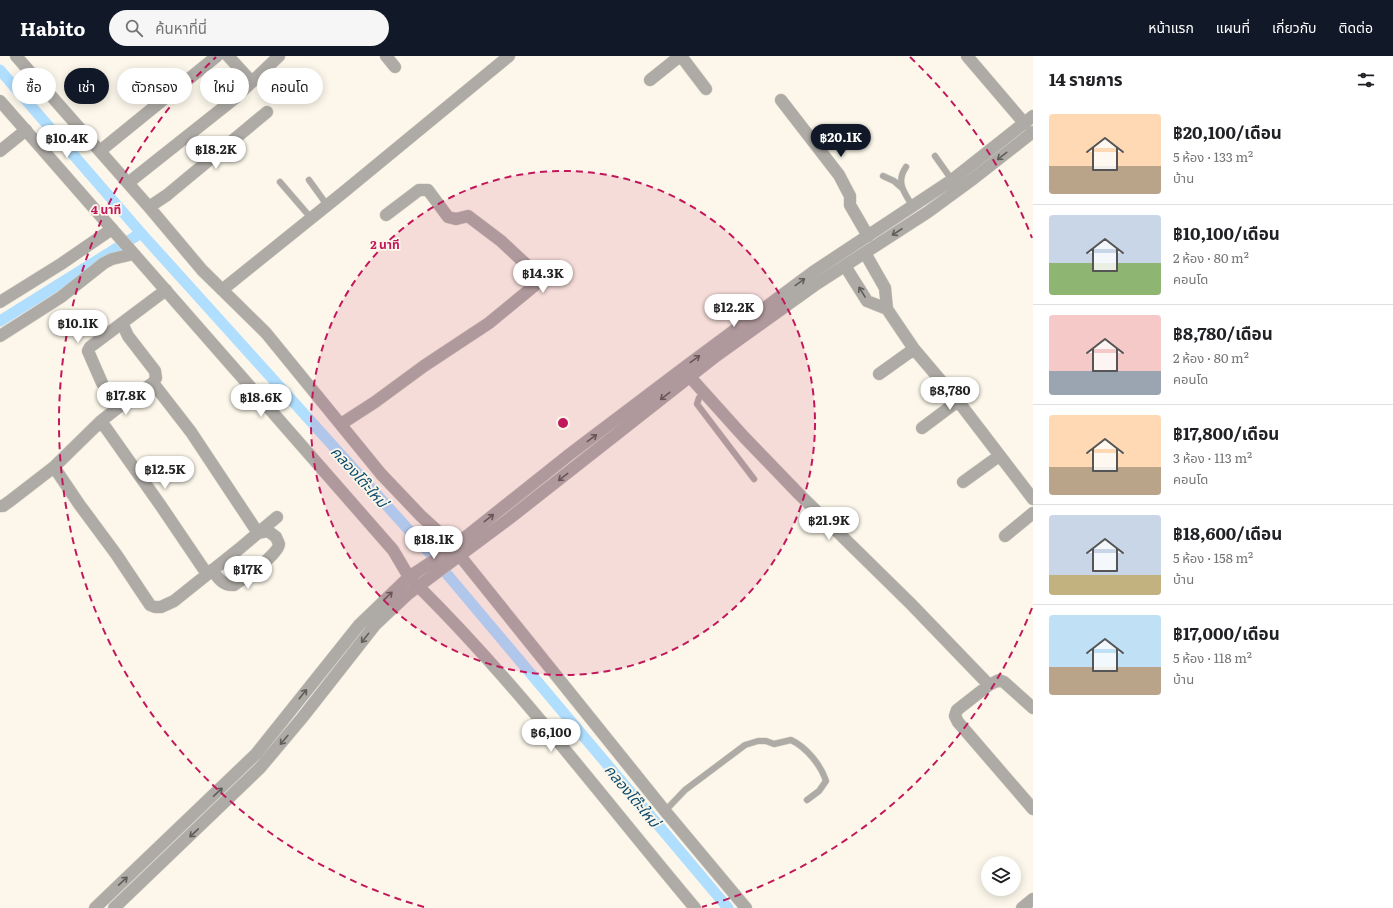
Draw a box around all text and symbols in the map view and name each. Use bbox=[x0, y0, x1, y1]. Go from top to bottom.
search box bbox=[109, 10, 389, 46]
text: Habito bbox=[20, 14, 85, 42]
text: ค้นหาที่นี่ bbox=[155, 16, 207, 39]
icon: search bbox=[123, 17, 145, 39]
text: หน้าแรก bbox=[1148, 17, 1194, 37]
text: แผนที่ bbox=[1216, 17, 1250, 37]
text: เกี่ยวกับ bbox=[1272, 17, 1317, 37]
text: ติดต่อ bbox=[1339, 17, 1373, 37]
text: 14 รายการ bbox=[1049, 66, 1123, 91]
chip: ซื้อ bbox=[12, 68, 56, 104]
chip: เช่า bbox=[64, 68, 109, 104]
chip: ตัวกรอง bbox=[117, 68, 192, 104]
chip: ใหม่ bbox=[200, 68, 249, 104]
chip: คอนโด bbox=[257, 68, 323, 104]
icon: filters bbox=[1355, 69, 1377, 91]
text: ฿20,100/เดือน bbox=[1173, 119, 1282, 144]
pin: ฿20.1K bbox=[808, 124, 874, 158]
pin: ฿10.4K bbox=[34, 125, 100, 159]
text: ฿20.1K bbox=[820, 127, 862, 146]
text: ฿10.4K bbox=[46, 128, 88, 147]
icon: home bbox=[1081, 130, 1129, 178]
pin: ฿18.2K bbox=[183, 136, 249, 170]
text: ฿18.2K bbox=[195, 139, 237, 158]
text: 5 ห้อง · 133 m² bbox=[1173, 147, 1253, 166]
one-way arrow bbox=[997, 152, 1008, 160]
text: บ้าน bbox=[1173, 168, 1194, 187]
text: 4 นาที bbox=[91, 200, 121, 218]
text: ฿10,100/เดือน bbox=[1173, 220, 1280, 245]
one-way arrow bbox=[892, 228, 903, 236]
icon: home bbox=[1081, 231, 1129, 279]
text: 2 นาที bbox=[370, 235, 400, 253]
text: 2 ห้อง · 80 m² bbox=[1173, 248, 1249, 267]
pin: ฿14.3K bbox=[510, 260, 576, 294]
text: ฿14.3K bbox=[522, 263, 564, 282]
text: คอนโด bbox=[1173, 269, 1208, 288]
one-way arrow bbox=[794, 278, 805, 286]
one-way arrow bbox=[857, 286, 865, 298]
pin: ฿12.2K bbox=[701, 294, 767, 328]
text: ฿12.2K bbox=[713, 297, 755, 316]
pin: ฿10.1K bbox=[45, 310, 111, 344]
text: ฿10.1K bbox=[58, 313, 98, 332]
text: ฿8,780/เดือน bbox=[1173, 320, 1273, 345]
icon: home bbox=[1081, 331, 1129, 379]
text: 2 ห้อง · 80 m² bbox=[1173, 348, 1249, 367]
one-way arrow bbox=[690, 355, 701, 364]
text: คอนโด bbox=[1173, 369, 1208, 388]
pin: ฿8,780 bbox=[917, 377, 983, 411]
text: ฿8,780 bbox=[929, 380, 971, 399]
pin: ฿17.8K bbox=[93, 382, 159, 416]
pin: ฿18.6K bbox=[228, 384, 294, 418]
text: ฿17.8K bbox=[106, 385, 146, 404]
text: ฿18.6K bbox=[240, 387, 282, 406]
one-way arrow bbox=[660, 392, 671, 401]
centre of rings bbox=[556, 416, 570, 430]
text: ฿17,800/เดือน bbox=[1173, 420, 1279, 445]
icon: home bbox=[1081, 431, 1129, 479]
one-way arrow bbox=[586, 433, 597, 442]
water label: คลองโต๊ะใหม่ bbox=[326, 440, 395, 513]
text: 3 ห้อง · 113 m² bbox=[1173, 448, 1252, 467]
pin: ฿12.5K bbox=[132, 456, 198, 490]
text: ฿12.5K bbox=[144, 459, 186, 478]
text: คอนโด bbox=[1173, 469, 1208, 488]
one-way arrow bbox=[558, 472, 569, 481]
pin: ฿21.9K bbox=[796, 507, 862, 541]
text: ฿21.9K bbox=[808, 510, 850, 529]
one-way arrow bbox=[484, 513, 495, 522]
text: ฿18,600/เดือน bbox=[1173, 520, 1282, 545]
pin: ฿18.1K bbox=[401, 526, 467, 560]
text: ฿18.1K bbox=[414, 529, 454, 548]
icon: home bbox=[1081, 531, 1129, 579]
text: 5 ห้อง · 158 m² bbox=[1173, 548, 1253, 567]
pin: ฿17K bbox=[224, 556, 272, 590]
text: ฿17K bbox=[233, 559, 263, 578]
text: บ้าน bbox=[1173, 569, 1194, 588]
one-way arrow bbox=[383, 591, 393, 601]
text: ฿17,000/เดือน bbox=[1173, 620, 1280, 645]
icon: home bbox=[1081, 631, 1129, 679]
one-way arrow bbox=[360, 632, 369, 643]
text: 5 ห้อง · 118 m² bbox=[1173, 648, 1252, 667]
text: บ้าน bbox=[1173, 669, 1194, 688]
one-way arrow bbox=[299, 689, 308, 700]
pin: ฿6,100 bbox=[518, 719, 584, 753]
text: ฿6,100 bbox=[531, 722, 571, 741]
one-way arrow bbox=[280, 734, 289, 745]
water label: คลองโต๊ะใหม่ bbox=[600, 759, 668, 833]
one-way arrow bbox=[213, 787, 223, 796]
one-way arrow bbox=[188, 828, 199, 837]
map controls bbox=[981, 856, 1021, 896]
button: layers bbox=[981, 856, 1021, 896]
one-way arrow bbox=[118, 876, 128, 886]

